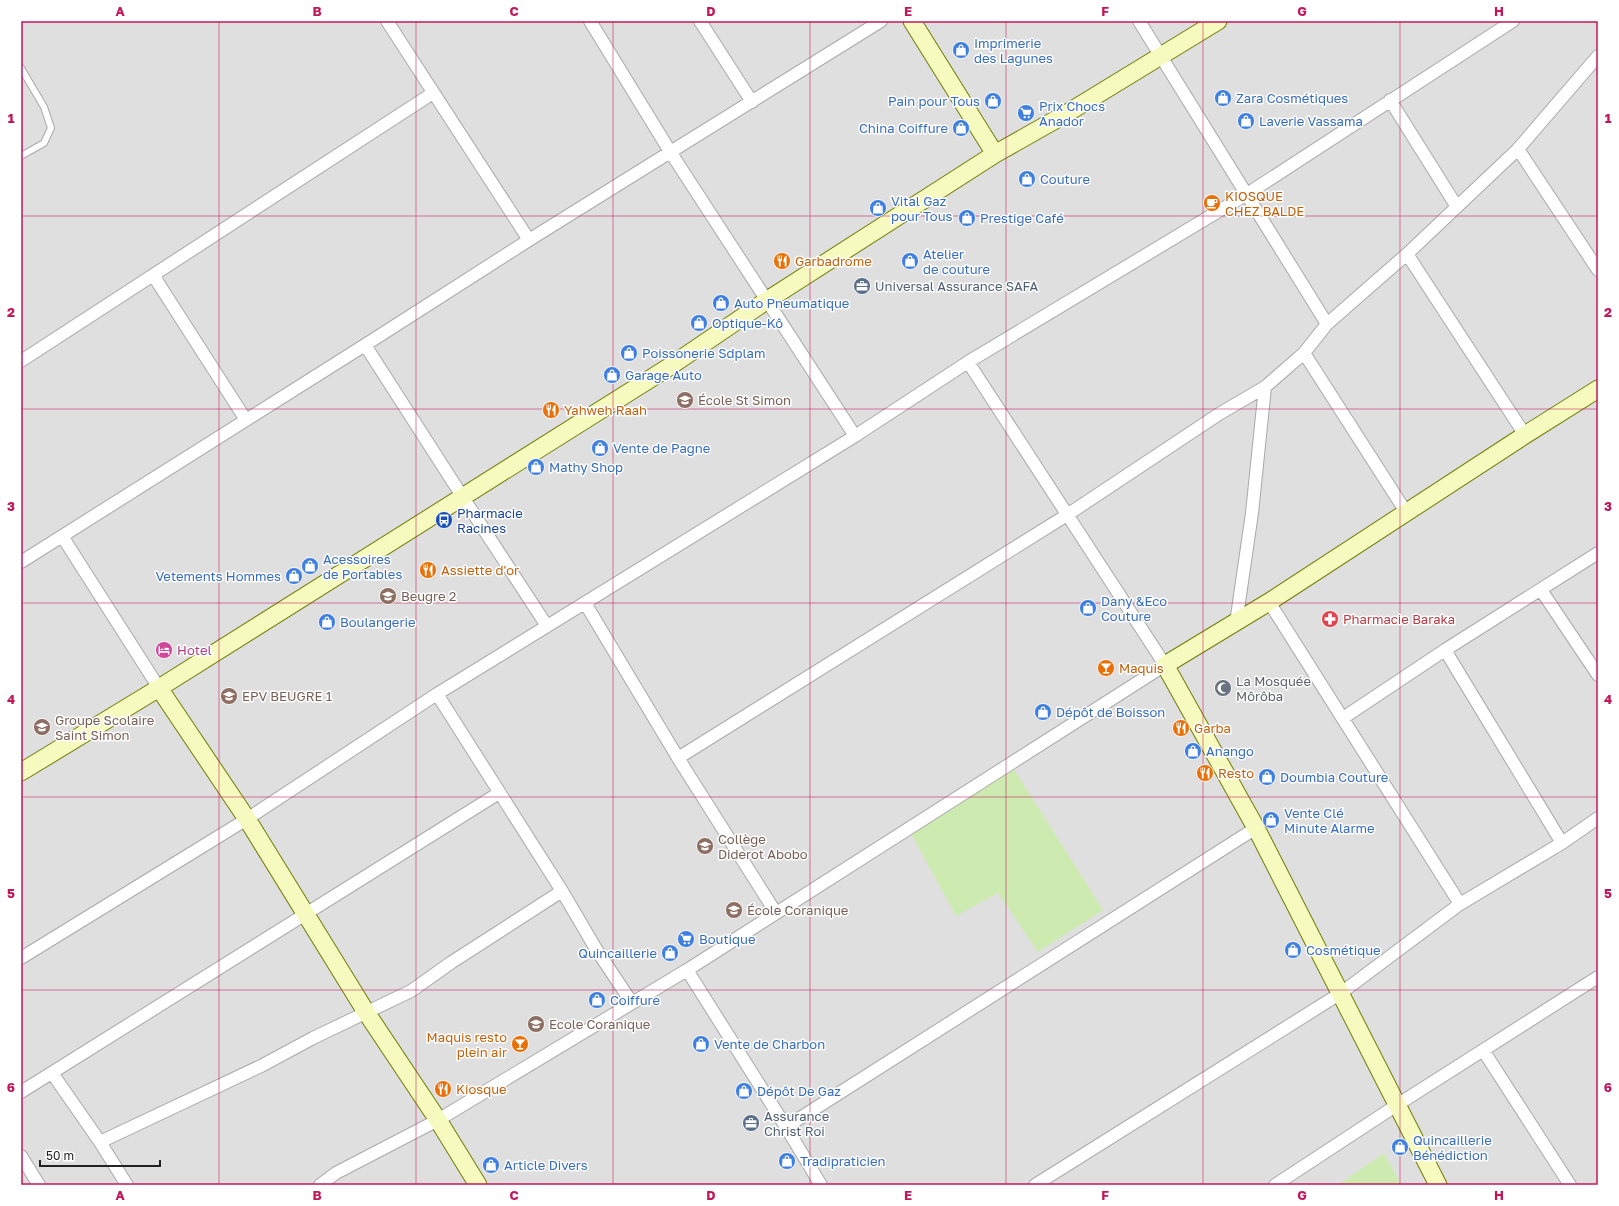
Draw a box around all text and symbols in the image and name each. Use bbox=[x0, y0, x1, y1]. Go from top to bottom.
text: A bbox=[115, 3, 125, 19]
text: B bbox=[312, 3, 322, 19]
text: C bbox=[509, 3, 519, 19]
text: D bbox=[706, 3, 716, 19]
text: E bbox=[904, 3, 912, 19]
text: F bbox=[1101, 3, 1109, 19]
text: G bbox=[1297, 3, 1307, 19]
text: H bbox=[1494, 3, 1504, 19]
place label: Imprimerie des Lagunes bbox=[974, 35, 1053, 66]
shop icon: Imprimerie des Lagunes bbox=[951, 40, 971, 60]
shop icon: Zara Cosmétiques bbox=[1213, 88, 1233, 108]
place label: Zara Cosmétiques bbox=[1236, 90, 1348, 106]
shop icon: Pain pour Tous bbox=[983, 91, 1003, 111]
place label: Pain pour Tous bbox=[888, 93, 980, 109]
place label: Prix Chocs Anador bbox=[1039, 98, 1105, 129]
supermarket icon: Prix Chocs Anador bbox=[1016, 103, 1036, 123]
text: 1 bbox=[8, 110, 15, 126]
text: 1 bbox=[1605, 110, 1612, 126]
shop icon: Laverie Vassama bbox=[1236, 111, 1256, 131]
place label: Laverie Vassama bbox=[1259, 113, 1363, 129]
shop icon: China Coiffure bbox=[951, 118, 971, 138]
place label: China Coiffure bbox=[859, 120, 948, 136]
shop icon: Couture bbox=[1017, 169, 1037, 189]
place label: Couture bbox=[1040, 171, 1090, 187]
place label: KIOSQUE CHEZ BALDE bbox=[1225, 188, 1304, 219]
place label: Vital Gaz pour Tous bbox=[891, 193, 953, 224]
cafe icon: KIOSQUE CHEZ BALDE bbox=[1202, 193, 1222, 213]
shop icon: Vital Gaz pour Tous bbox=[868, 198, 888, 218]
shop icon: Prestige Café bbox=[957, 208, 977, 228]
place label: Prestige Café bbox=[980, 210, 1064, 226]
place label: Atelier de couture bbox=[923, 246, 990, 277]
restaurant icon: Garbadrome bbox=[772, 251, 792, 271]
shop icon: Atelier de couture bbox=[900, 251, 920, 271]
place label: Garbadrome bbox=[795, 253, 872, 269]
office icon: Universal Assurance SAFA bbox=[852, 276, 872, 296]
place label: Universal Assurance SAFA bbox=[875, 278, 1039, 294]
shop icon: Auto Pneumatique bbox=[711, 293, 731, 313]
place label: Auto Pneumatique bbox=[734, 295, 849, 311]
text: 2 bbox=[7, 304, 15, 320]
text: 2 bbox=[1604, 304, 1612, 320]
shop icon: Optique-Kô bbox=[689, 313, 709, 333]
place label: Optique-Kô bbox=[712, 315, 783, 331]
shop icon: Poissonerie Sdplam bbox=[619, 343, 639, 363]
place label: Poissonerie Sdplam bbox=[642, 345, 765, 361]
shop icon: Garage Auto bbox=[602, 365, 622, 385]
place label: Garage Auto bbox=[625, 367, 702, 383]
school or university icon: École St Simon bbox=[675, 390, 695, 410]
place label: École St Simon bbox=[698, 392, 791, 408]
restaurant icon: Yahweh Raah bbox=[541, 400, 561, 420]
place label: Yahweh Raah bbox=[564, 402, 647, 418]
shop icon: Vente de Pagne bbox=[590, 438, 610, 458]
place label: Vente de Pagne bbox=[613, 440, 710, 456]
shop icon: Mathy Shop bbox=[526, 457, 546, 477]
place label: Mathy Shop bbox=[549, 459, 623, 475]
text: 3 bbox=[7, 498, 15, 514]
text: 3 bbox=[1604, 498, 1612, 514]
place label: Pharmacie Racines bbox=[457, 505, 523, 536]
bus stop icon: Pharmacie Racines bbox=[434, 510, 454, 530]
place label: Acessoires de Portables bbox=[323, 551, 402, 582]
shop icon: Acessoires de Portables bbox=[300, 556, 320, 576]
restaurant icon: Assiette d'or bbox=[418, 560, 438, 580]
place label: Assiette d'or bbox=[441, 562, 519, 578]
shop icon: Vetements Hommes bbox=[284, 566, 304, 586]
place label: Vetements Hommes bbox=[155, 568, 281, 584]
school or university icon: Beugre 2 bbox=[378, 586, 398, 606]
place label: Beugre 2 bbox=[401, 588, 456, 604]
place label: Dany &Eco Couture bbox=[1101, 593, 1167, 624]
shop icon: Dany &Eco Couture bbox=[1078, 598, 1098, 618]
pharmacy icon: Pharmacie Baraka bbox=[1320, 609, 1340, 629]
place label: Pharmacie Baraka bbox=[1343, 611, 1455, 627]
shop icon: Boulangerie bbox=[317, 612, 337, 632]
place label: Boulangerie bbox=[340, 614, 416, 630]
hotel icon: Hotel bbox=[154, 640, 174, 660]
place label: Hotel bbox=[177, 642, 212, 658]
bar icon: Maquis bbox=[1096, 658, 1116, 678]
place label: Maquis bbox=[1119, 660, 1164, 676]
place label: La Mosquée Môrôba bbox=[1236, 673, 1311, 704]
mosque icon: La Mosquée Môrôba bbox=[1213, 678, 1233, 698]
school or university icon: EPV BEUGRE 1 bbox=[219, 686, 239, 706]
place label: EPV BEUGRE 1 bbox=[242, 688, 332, 704]
text: 4 bbox=[7, 691, 15, 707]
text: 4 bbox=[1604, 691, 1612, 707]
shop icon: Dépôt de Boisson bbox=[1033, 702, 1053, 722]
place label: Dépôt de Boisson bbox=[1056, 704, 1165, 720]
place label: Groupe Scolaire Saint Simon bbox=[55, 712, 154, 743]
school or university icon: Groupe Scolaire Saint Simon bbox=[32, 717, 52, 737]
restaurant icon: Garba bbox=[1171, 718, 1191, 738]
place label: Garba bbox=[1194, 720, 1231, 736]
shop icon: Anango bbox=[1183, 741, 1203, 761]
place label: Anango bbox=[1206, 743, 1254, 759]
restaurant icon: Resto bbox=[1195, 763, 1215, 783]
place label: Resto bbox=[1218, 765, 1254, 781]
shop icon: Doumbia Couture bbox=[1257, 767, 1277, 787]
place label: Doumbia Couture bbox=[1280, 769, 1388, 785]
place label: Vente Clé Minute Alarme bbox=[1284, 805, 1375, 836]
shop icon: Vente Clé Minute Alarme bbox=[1261, 810, 1281, 830]
place label: Collège Diderot Abobo bbox=[718, 831, 808, 862]
school or university icon: Collège Diderot Abobo bbox=[695, 836, 715, 856]
text: 5 bbox=[7, 885, 15, 901]
text: 5 bbox=[1604, 885, 1612, 901]
school or university icon: École Coranique bbox=[724, 900, 744, 920]
place label: École Coranique bbox=[747, 902, 848, 918]
supermarket icon: Boutique bbox=[676, 929, 696, 949]
place label: Boutique bbox=[699, 931, 755, 947]
shop icon: Cosmétique bbox=[1283, 940, 1303, 960]
place label: Cosmétique bbox=[1306, 942, 1381, 958]
shop icon: Quincaillerie bbox=[660, 943, 680, 963]
place label: Quincaillerie bbox=[578, 945, 657, 961]
shop icon: Coiffure bbox=[587, 990, 607, 1010]
place label: Coiffure bbox=[610, 992, 660, 1008]
school or university icon: Ecole Coranique bbox=[526, 1014, 546, 1034]
place label: Ecole Coranique bbox=[549, 1016, 650, 1032]
place label: Maquis resto plein air bbox=[427, 1029, 507, 1060]
bar icon: Maquis resto plein air bbox=[510, 1034, 530, 1054]
shop icon: Vente de Charbon bbox=[691, 1034, 711, 1054]
place label: Vente de Charbon bbox=[714, 1036, 825, 1052]
text: 6 bbox=[7, 1079, 15, 1095]
restaurant icon: Kiosque bbox=[433, 1079, 453, 1099]
text: 6 bbox=[1604, 1079, 1612, 1095]
place label: Kiosque bbox=[456, 1081, 507, 1097]
shop icon: Dépôt De Gaz bbox=[734, 1081, 754, 1101]
place label: Dépôt De Gaz bbox=[757, 1083, 841, 1099]
place label: Assurance Christ Roi bbox=[764, 1108, 829, 1139]
office icon: Assurance Christ Roi bbox=[741, 1113, 761, 1133]
place label: Quincaillerie Bénédiction bbox=[1413, 1132, 1492, 1163]
shop icon: Quincaillerie Bénédiction bbox=[1390, 1137, 1410, 1157]
scale bar bbox=[40, 1142, 160, 1168]
text: 50 m bbox=[46, 1148, 74, 1163]
shop icon: Tradipraticien bbox=[777, 1151, 797, 1171]
place label: Tradipraticien bbox=[800, 1153, 886, 1169]
shop icon: Article Divers bbox=[481, 1155, 501, 1175]
place label: Article Divers bbox=[504, 1157, 588, 1173]
text: A bbox=[115, 1187, 125, 1203]
text: B bbox=[312, 1187, 322, 1203]
text: C bbox=[509, 1187, 519, 1203]
text: D bbox=[706, 1187, 716, 1203]
text: E bbox=[904, 1187, 912, 1203]
text: F bbox=[1101, 1187, 1109, 1203]
text: G bbox=[1297, 1187, 1307, 1203]
text: H bbox=[1494, 1187, 1504, 1203]

